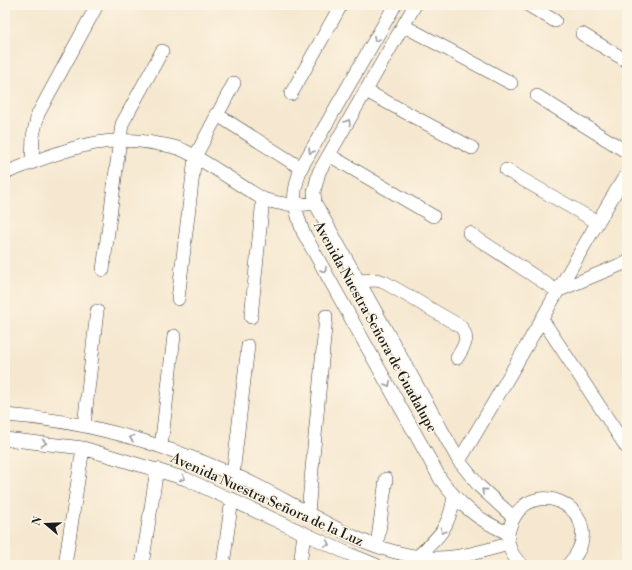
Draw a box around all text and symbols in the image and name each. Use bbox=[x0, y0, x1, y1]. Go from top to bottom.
one-way arrow bbox=[373, 35, 380, 42]
one-way arrow bbox=[344, 119, 351, 126]
one-way arrow bbox=[308, 147, 315, 154]
street label: Avenida Nuestra Señora de Guadalupe bbox=[309, 217, 441, 436]
one-way arrow bbox=[320, 266, 327, 274]
one-way arrow bbox=[383, 380, 390, 387]
one-way arrow bbox=[129, 434, 136, 443]
one-way arrow bbox=[41, 438, 47, 447]
street label: Avenida Nuestra Señora de la Luz bbox=[167, 449, 367, 551]
one-way arrow bbox=[179, 473, 186, 482]
one-way arrow bbox=[481, 488, 489, 495]
north arrow bbox=[26, 504, 66, 544]
text: N bbox=[29, 514, 46, 527]
one-way arrow bbox=[440, 527, 447, 534]
one-way arrow bbox=[322, 539, 330, 547]

